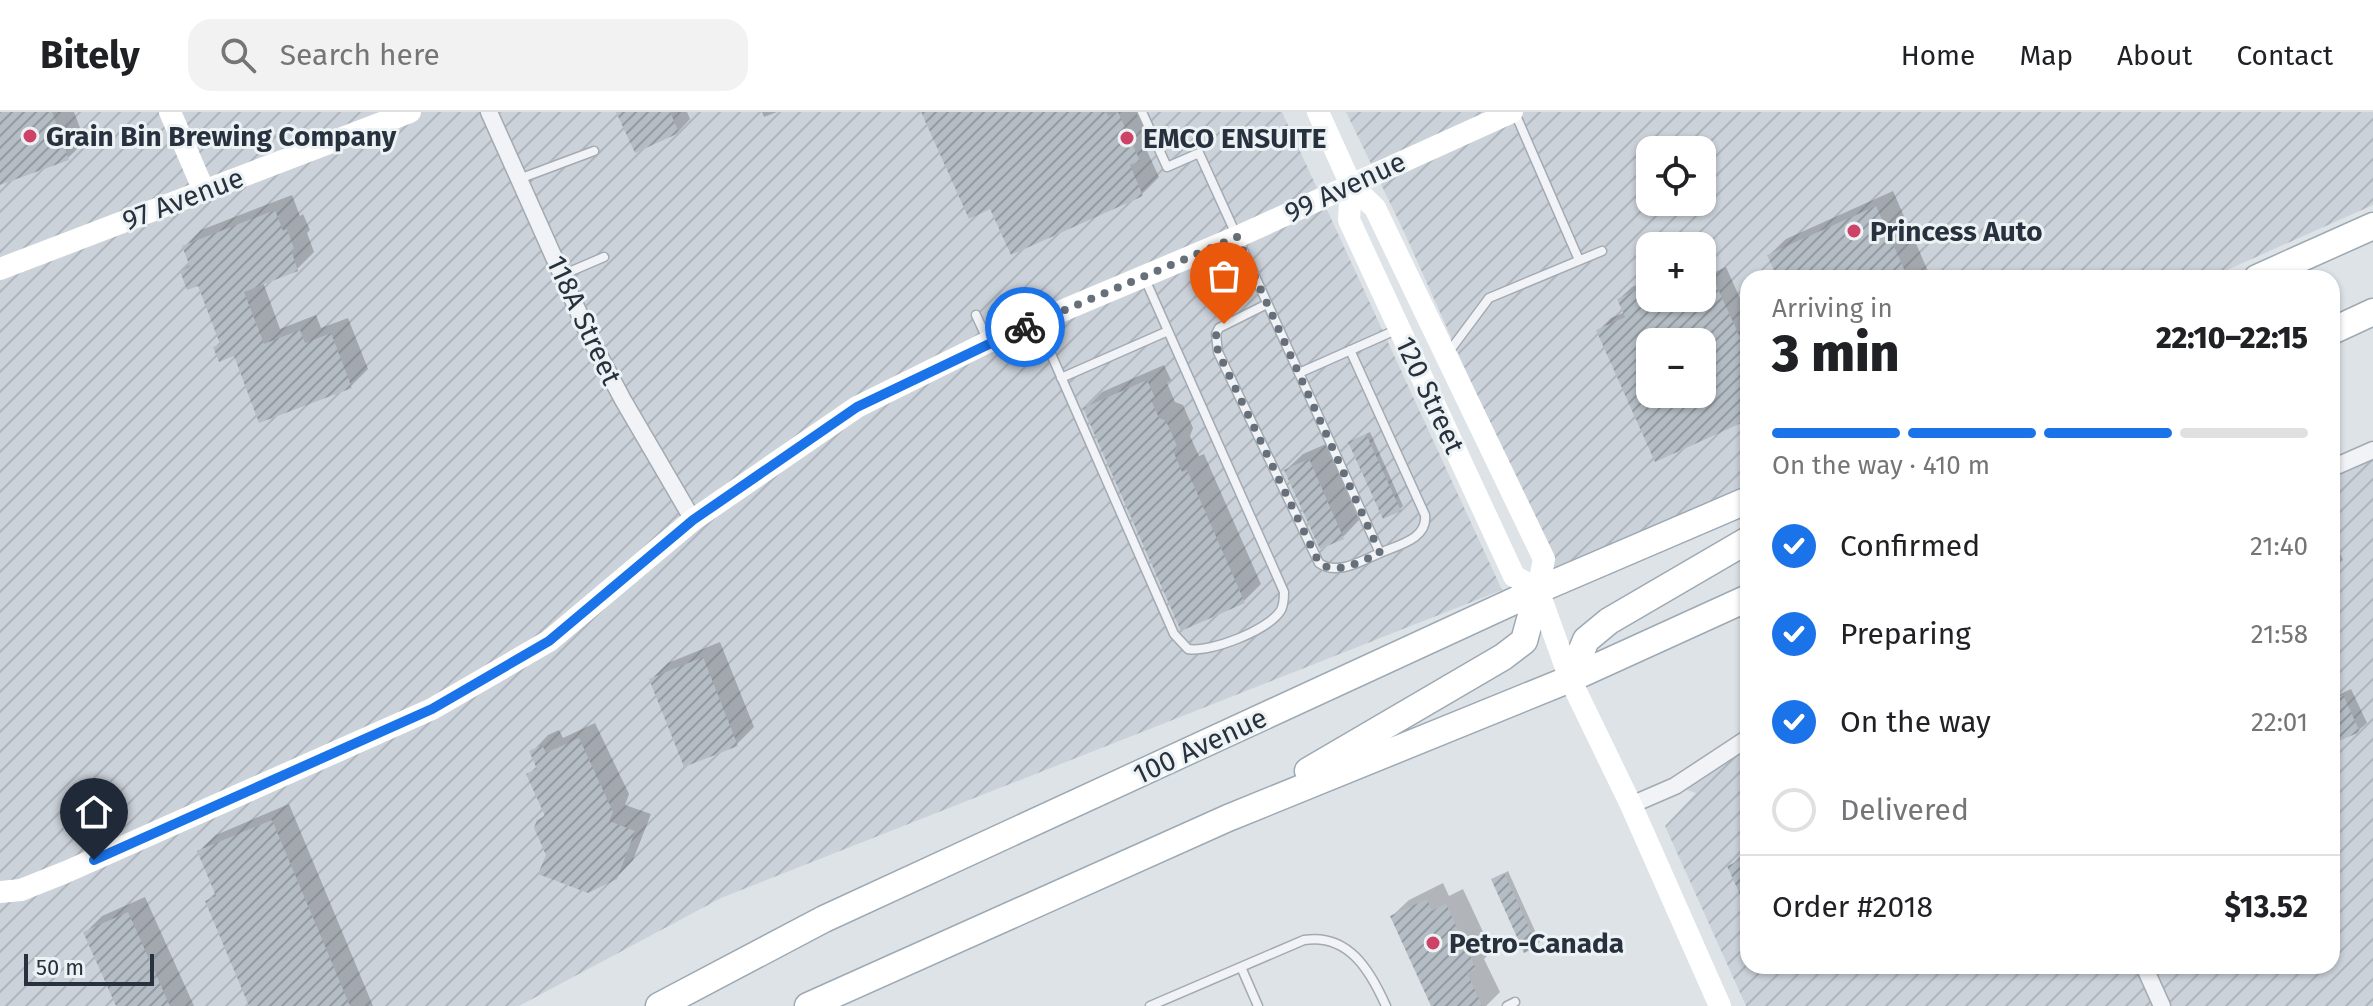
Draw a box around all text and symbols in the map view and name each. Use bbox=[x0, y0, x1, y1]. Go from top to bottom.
search box bbox=[188, 19, 748, 91]
text: Bitely bbox=[40, 32, 140, 78]
icon: search bbox=[216, 33, 260, 77]
text: Search here bbox=[280, 37, 440, 73]
text: Home bbox=[1901, 39, 1975, 72]
text: Map bbox=[2019, 39, 2073, 72]
text: About bbox=[2117, 39, 2192, 72]
text: Contact bbox=[2236, 39, 2333, 72]
place label: Grain Bin Brewing Company bbox=[46, 120, 397, 153]
place label: EMCO ENSUITE bbox=[1143, 122, 1327, 155]
marker: Grain Bin Brewing Company bbox=[21, 127, 39, 145]
marker: EMCO ENSUITE bbox=[1118, 129, 1136, 147]
map controls bbox=[1636, 136, 1716, 408]
button: locate bbox=[1636, 136, 1716, 216]
street label: 99 Avenue bbox=[1279, 145, 1411, 229]
street label: 97 Avenue bbox=[118, 161, 248, 237]
place label: Princess Auto bbox=[1870, 215, 2043, 248]
marker: Princess Auto bbox=[1845, 222, 1863, 240]
button: + bbox=[1636, 232, 1716, 312]
pin bbox=[1190, 242, 1258, 324]
street label: 118A Street bbox=[540, 250, 629, 391]
icon: bag bbox=[1202, 254, 1246, 298]
courier bbox=[985, 287, 1065, 367]
text: Arriving in bbox=[1772, 293, 1893, 324]
icon: bike bbox=[1003, 305, 1047, 349]
text: 22:10–22:15 bbox=[2156, 320, 2308, 356]
text: 3 min bbox=[1772, 322, 1900, 385]
button: − bbox=[1636, 328, 1716, 408]
street label: 120 Street bbox=[1389, 331, 1472, 459]
text: On the way · 410 m bbox=[1772, 450, 1990, 481]
icon: check bbox=[1772, 524, 1816, 568]
text: Confirmed bbox=[1840, 528, 1980, 564]
text: 21:40 bbox=[2250, 531, 2308, 562]
icon: check bbox=[1772, 612, 1816, 656]
text: Preparing bbox=[1840, 616, 1971, 652]
text: 21:58 bbox=[2251, 619, 2308, 650]
icon: check bbox=[1772, 700, 1816, 744]
street label: 100 Avenue bbox=[1128, 701, 1272, 791]
text: On the way bbox=[1840, 704, 1991, 740]
text: 22:01 bbox=[2251, 707, 2308, 738]
pin bbox=[60, 778, 128, 860]
icon: home bbox=[72, 790, 116, 834]
text: Delivered bbox=[1840, 792, 1969, 828]
text: Order #2018 bbox=[1772, 889, 1933, 925]
text: $13.52 bbox=[2224, 889, 2308, 925]
place label: Petro-Canada bbox=[1449, 927, 1624, 960]
marker: Petro-Canada bbox=[1424, 934, 1442, 952]
scale bar bbox=[24, 950, 154, 986]
text: 50 m bbox=[36, 954, 84, 981]

